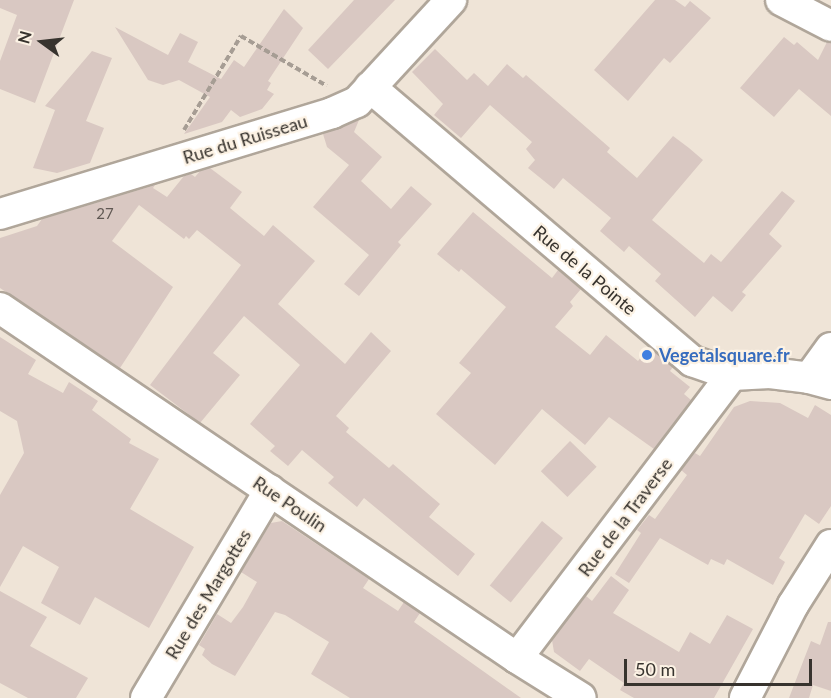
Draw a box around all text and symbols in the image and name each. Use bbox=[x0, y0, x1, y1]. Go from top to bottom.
north arrow bbox=[12, 12, 72, 72]
text: N bbox=[13, 29, 35, 46]
street label: Rue du Ruisseau bbox=[180, 110, 310, 168]
house number: 27 bbox=[96, 205, 114, 223]
street label: Rue de la Pointe bbox=[529, 221, 641, 319]
place label: Vegetalsquare.fr bbox=[659, 344, 790, 366]
marker: Vegetalsquare.fr bbox=[640, 348, 654, 362]
street label: Rue de la Traverse bbox=[573, 453, 677, 581]
street label: Rue Poulin bbox=[249, 471, 331, 537]
street label: Rue des Margottes bbox=[161, 525, 255, 663]
scale bar bbox=[627, 647, 814, 685]
text: 50 m bbox=[635, 658, 675, 680]

